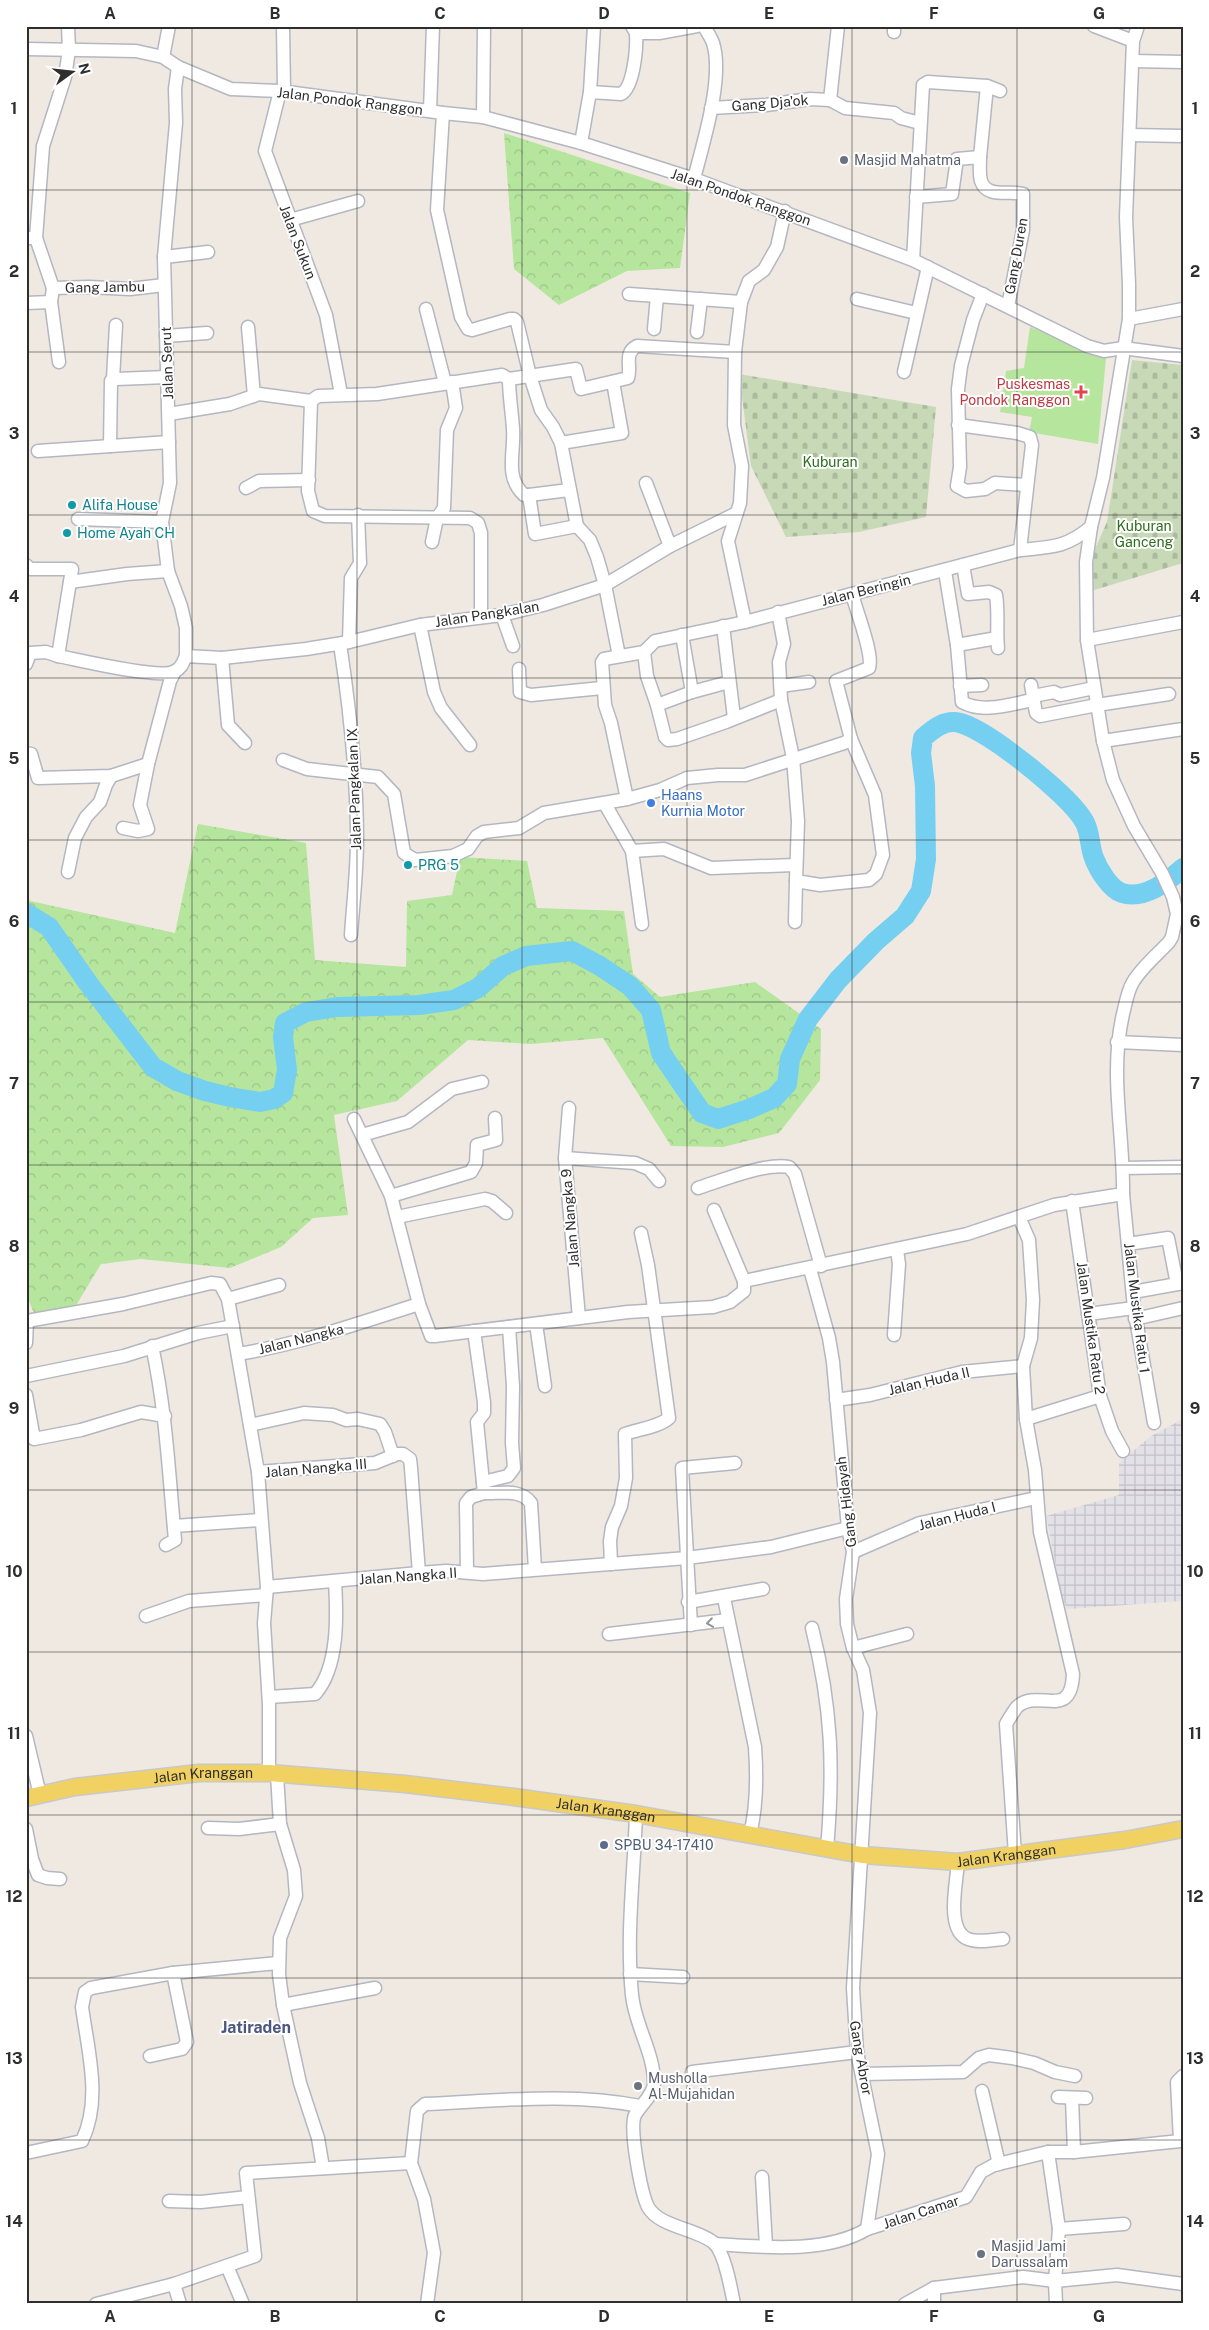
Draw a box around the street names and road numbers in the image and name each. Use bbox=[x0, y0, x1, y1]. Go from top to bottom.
street label: Jalan Pondok Ranggon bbox=[276, 84, 424, 118]
street label: Gang Dja'ok bbox=[731, 92, 809, 114]
street label: Jalan Pondok Ranggon bbox=[669, 165, 813, 229]
street label: Jalan Sukun bbox=[277, 203, 319, 281]
street label: Gang Duren bbox=[1001, 216, 1031, 296]
street label: Gang Jambu bbox=[65, 278, 145, 296]
street label: Jalan Serut bbox=[158, 326, 176, 400]
street label: Jalan Beringin bbox=[820, 571, 912, 609]
street label: Jalan Pangkalan bbox=[434, 598, 540, 630]
street label: Jalan Pangkalan IX bbox=[344, 727, 364, 850]
street label: Jalan Nangka 9 bbox=[558, 1168, 582, 1268]
street label: Jalan Mustika Ratu 1 bbox=[1121, 1242, 1153, 1374]
street label: Jalan Mustika Ratu 2 bbox=[1074, 1261, 1108, 1395]
street label: Jalan Nangka bbox=[257, 1321, 345, 1357]
street label: Jalan Huda II bbox=[887, 1364, 971, 1398]
street label: Jalan Nangka III bbox=[264, 1456, 368, 1480]
street label: Gang Hidayah bbox=[832, 1456, 860, 1548]
street label: Jalan Huda I bbox=[917, 1499, 997, 1533]
street label: Jalan Nangka II bbox=[358, 1565, 458, 1587]
street label: Jalan Kranggan bbox=[152, 1765, 253, 1786]
street label: Jalan Kranggan bbox=[555, 1795, 657, 1825]
street label: Jalan Kranggan bbox=[956, 1841, 1057, 1870]
street label: Gang Abror bbox=[847, 2020, 875, 2096]
street label: Jalan Camar bbox=[881, 2192, 961, 2232]

